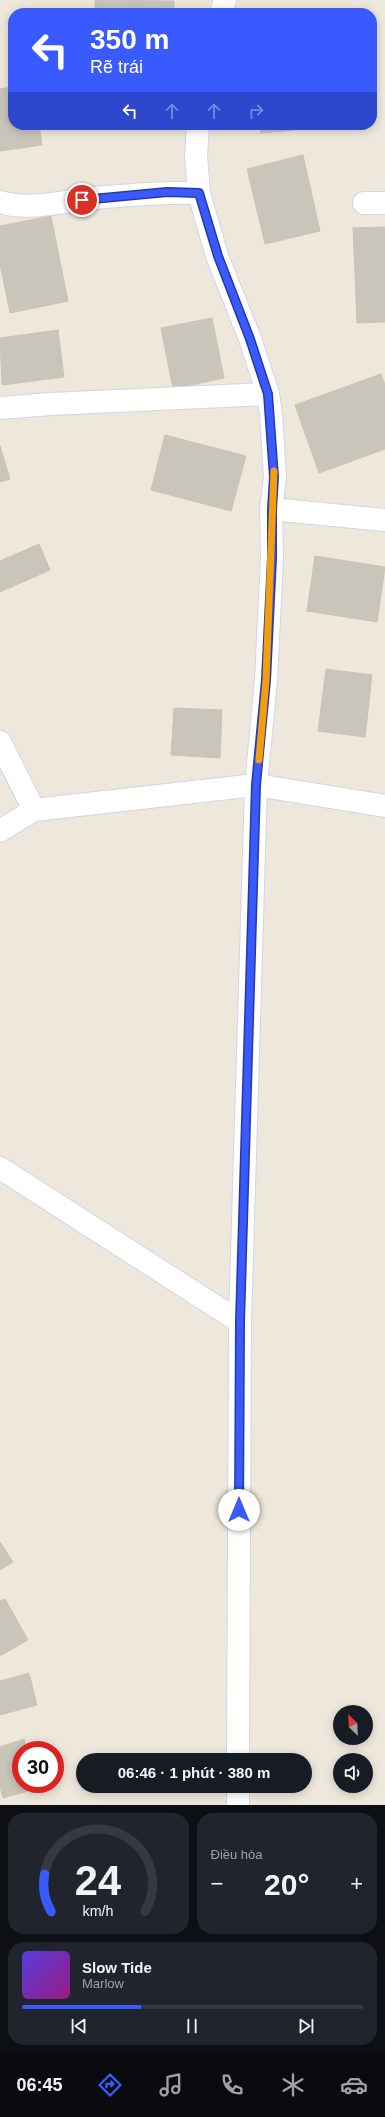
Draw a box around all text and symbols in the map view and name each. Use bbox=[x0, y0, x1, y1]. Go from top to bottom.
icon: left bbox=[24, 24, 76, 76]
text: 350 m bbox=[90, 24, 169, 55]
text: Rẽ trái bbox=[90, 57, 143, 77]
icon: left bbox=[119, 100, 141, 122]
icon: ahead bbox=[161, 100, 183, 122]
icon: ahead bbox=[203, 100, 225, 122]
icon: right bbox=[245, 100, 267, 122]
pin bbox=[65, 183, 99, 217]
icon: arrive bbox=[71, 189, 93, 211]
position arrow bbox=[218, 1489, 260, 1531]
north arrow bbox=[333, 1705, 373, 1745]
map controls bbox=[333, 1705, 373, 1793]
speed limit sign: 30 bbox=[12, 1741, 64, 1793]
button: sound bbox=[333, 1753, 373, 1793]
text: 06:46 · 1 phút · 380 m bbox=[118, 1764, 270, 1781]
text: Điều hòa bbox=[211, 1847, 263, 1862]
text: 24 bbox=[75, 1856, 121, 1903]
text: 20° bbox=[264, 1868, 309, 1901]
text: − bbox=[211, 1871, 223, 1896]
text: + bbox=[350, 1871, 363, 1896]
text: km/h bbox=[83, 1902, 114, 1918]
text: Slow Tide bbox=[82, 1959, 152, 1976]
text: Marlow bbox=[82, 1976, 124, 1991]
icon: previous bbox=[68, 2015, 90, 2037]
icon: pause bbox=[181, 2015, 203, 2037]
icon: next bbox=[295, 2015, 317, 2037]
icon: directions bbox=[96, 2071, 124, 2099]
icon: music bbox=[157, 2071, 185, 2099]
icon: phone bbox=[218, 2071, 246, 2099]
icon: climate bbox=[279, 2071, 307, 2099]
icon: car bbox=[340, 2071, 368, 2099]
text: 06:45 bbox=[17, 2075, 63, 2095]

